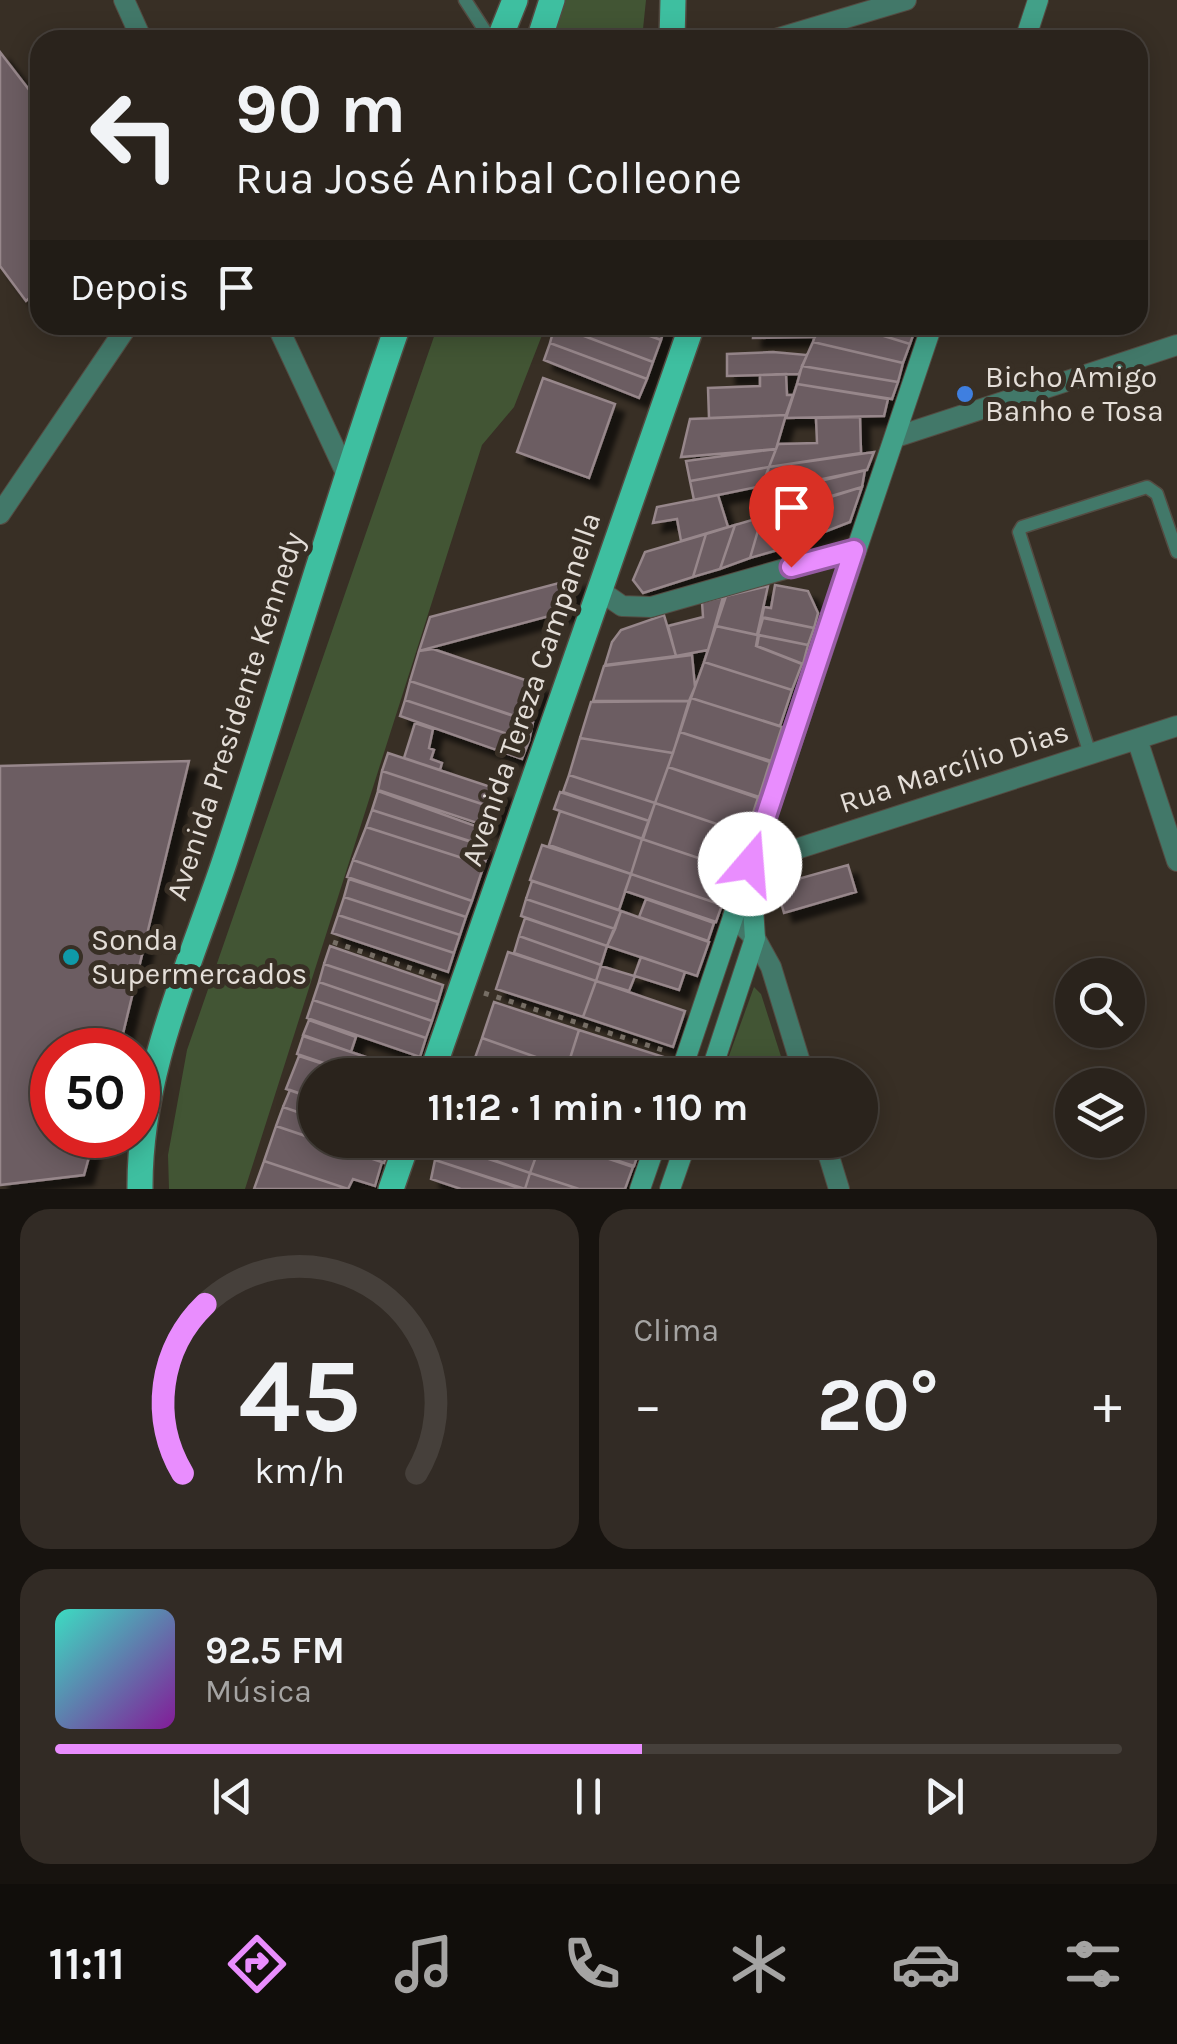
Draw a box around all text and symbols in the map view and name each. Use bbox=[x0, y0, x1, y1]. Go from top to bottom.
text: 90 m bbox=[235, 68, 406, 150]
icon: left bbox=[70, 70, 200, 200]
text: Rua José Anibal Colleone bbox=[235, 152, 742, 204]
icon: arrive bbox=[209, 260, 264, 315]
text: Depois bbox=[70, 265, 189, 310]
place label: Bicho Amigo Banho e Tosa bbox=[985, 359, 1164, 429]
marker: Bicho Amigo Banho e Tosa bbox=[954, 383, 976, 405]
pin bbox=[749, 465, 834, 568]
icon: arrive bbox=[764, 480, 819, 535]
street label: Avenida Tereza Campanella bbox=[453, 507, 609, 871]
street label: Avenida Presidente Kennedy bbox=[158, 527, 312, 905]
street label: Rua Marcílio Dias bbox=[835, 713, 1073, 821]
position arrow bbox=[698, 812, 802, 916]
place label: Sonda Supermercados bbox=[91, 922, 307, 992]
marker: Sonda Supermercados bbox=[60, 946, 82, 968]
map controls bbox=[1055, 958, 1145, 1158]
button: search bbox=[1055, 958, 1145, 1048]
speed limit sign: 50 bbox=[30, 1028, 160, 1158]
button: layers bbox=[1055, 1068, 1145, 1158]
text: 11:12 · 1 min · 110 m bbox=[428, 1085, 748, 1130]
text: Clima bbox=[634, 1312, 719, 1349]
text: 45 bbox=[238, 1336, 360, 1457]
text: 20° bbox=[817, 1361, 939, 1449]
text: − bbox=[634, 1373, 662, 1437]
text: + bbox=[1093, 1373, 1122, 1437]
text: km/h bbox=[254, 1450, 345, 1492]
text: 92.5 FM bbox=[205, 1628, 345, 1673]
text: Música bbox=[205, 1673, 312, 1710]
icon: previous bbox=[205, 1769, 260, 1824]
icon: pause bbox=[561, 1769, 616, 1824]
icon: next bbox=[917, 1769, 972, 1824]
icon: directions bbox=[222, 1929, 292, 1999]
icon: music bbox=[389, 1929, 459, 1999]
icon: phone bbox=[557, 1929, 627, 1999]
icon: climate bbox=[724, 1929, 794, 1999]
icon: car bbox=[891, 1929, 961, 1999]
icon: filters bbox=[1058, 1929, 1128, 1999]
text: 11:11 bbox=[49, 1938, 125, 1990]

